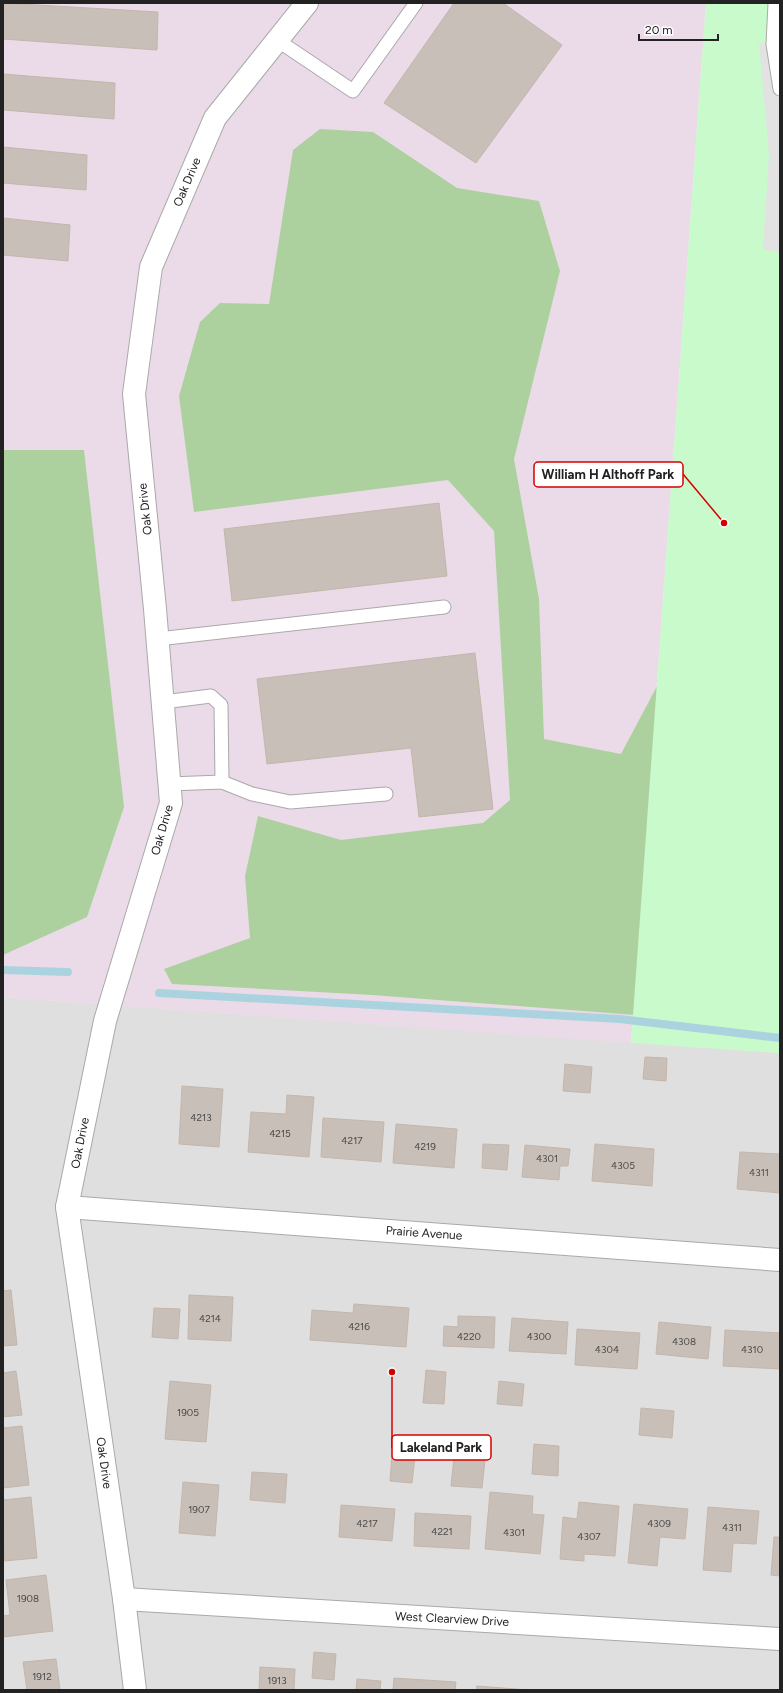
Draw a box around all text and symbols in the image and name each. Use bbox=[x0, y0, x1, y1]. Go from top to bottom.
scale bar bbox=[639, 16, 718, 42]
text: 20 m bbox=[645, 23, 673, 37]
street label: Oak Drive bbox=[170, 155, 204, 209]
callout: William H Althoff Park bbox=[534, 462, 683, 487]
text: William H Althoff Park bbox=[542, 467, 674, 482]
street label: Oak Drive bbox=[135, 482, 155, 536]
street label: Oak Drive bbox=[148, 803, 176, 857]
house number: 4213 bbox=[190, 1111, 212, 1124]
street label: Oak Drive bbox=[68, 1116, 92, 1170]
house number: 4215 bbox=[269, 1127, 291, 1140]
house number: 4217 bbox=[341, 1134, 363, 1147]
house number: 4219 bbox=[414, 1140, 436, 1153]
house number: 4301 bbox=[536, 1152, 558, 1165]
house number: 4305 bbox=[611, 1159, 635, 1172]
house number: 4311 bbox=[749, 1166, 769, 1179]
street label: Prairie Avenue bbox=[385, 1223, 463, 1243]
house number: 4214 bbox=[199, 1312, 221, 1325]
house number: 4216 bbox=[348, 1320, 370, 1333]
house number: 4220 bbox=[457, 1330, 481, 1343]
house number: 4300 bbox=[527, 1330, 551, 1343]
house number: 4308 bbox=[672, 1335, 696, 1348]
house number: 4304 bbox=[595, 1343, 619, 1356]
house number: 4310 bbox=[741, 1343, 763, 1356]
house number: 1905 bbox=[177, 1406, 199, 1419]
callout: Lakeland Park bbox=[392, 1435, 491, 1460]
street label: Oak Drive bbox=[93, 1436, 115, 1490]
text: Lakeland Park bbox=[400, 1440, 482, 1455]
house number: 1907 bbox=[188, 1503, 210, 1516]
house number: 4217 bbox=[356, 1517, 378, 1530]
house number: 4309 bbox=[647, 1517, 671, 1530]
house number: 4311 bbox=[722, 1521, 742, 1534]
house number: 4221 bbox=[431, 1525, 453, 1538]
house number: 4301 bbox=[503, 1526, 525, 1539]
house number: 4307 bbox=[577, 1530, 601, 1543]
house number: 1908 bbox=[17, 1592, 39, 1605]
street label: West Clearview Drive bbox=[395, 1609, 510, 1629]
house number: 1912 bbox=[32, 1670, 52, 1683]
house number: 1913 bbox=[267, 1674, 287, 1687]

